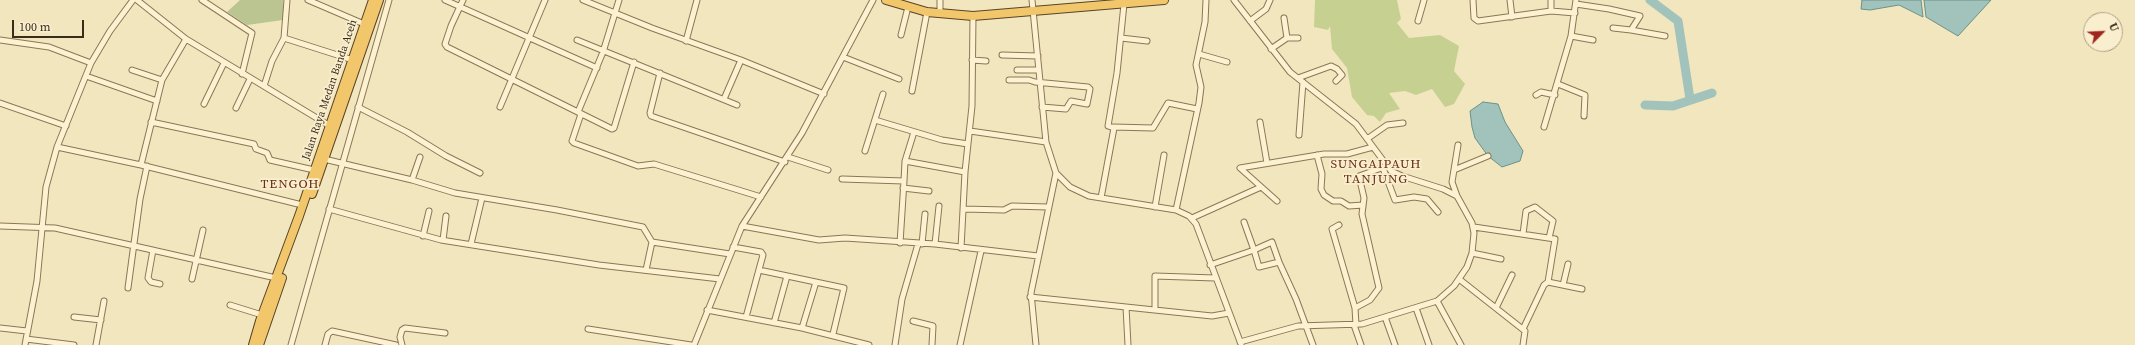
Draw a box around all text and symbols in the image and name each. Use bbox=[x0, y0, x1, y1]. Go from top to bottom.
scale bar bbox=[14, 12, 86, 38]
north arrow bbox=[2083, 12, 2123, 52]
street label: Jalan Raya Medan Banda Aceh bbox=[300, 18, 360, 162]
text: 100 m bbox=[19, 19, 51, 35]
text: U bbox=[2105, 21, 2122, 34]
district label: SUNGAIPAUH TANJUNG bbox=[1331, 157, 1421, 188]
district label: TENGOH bbox=[260, 177, 320, 193]

